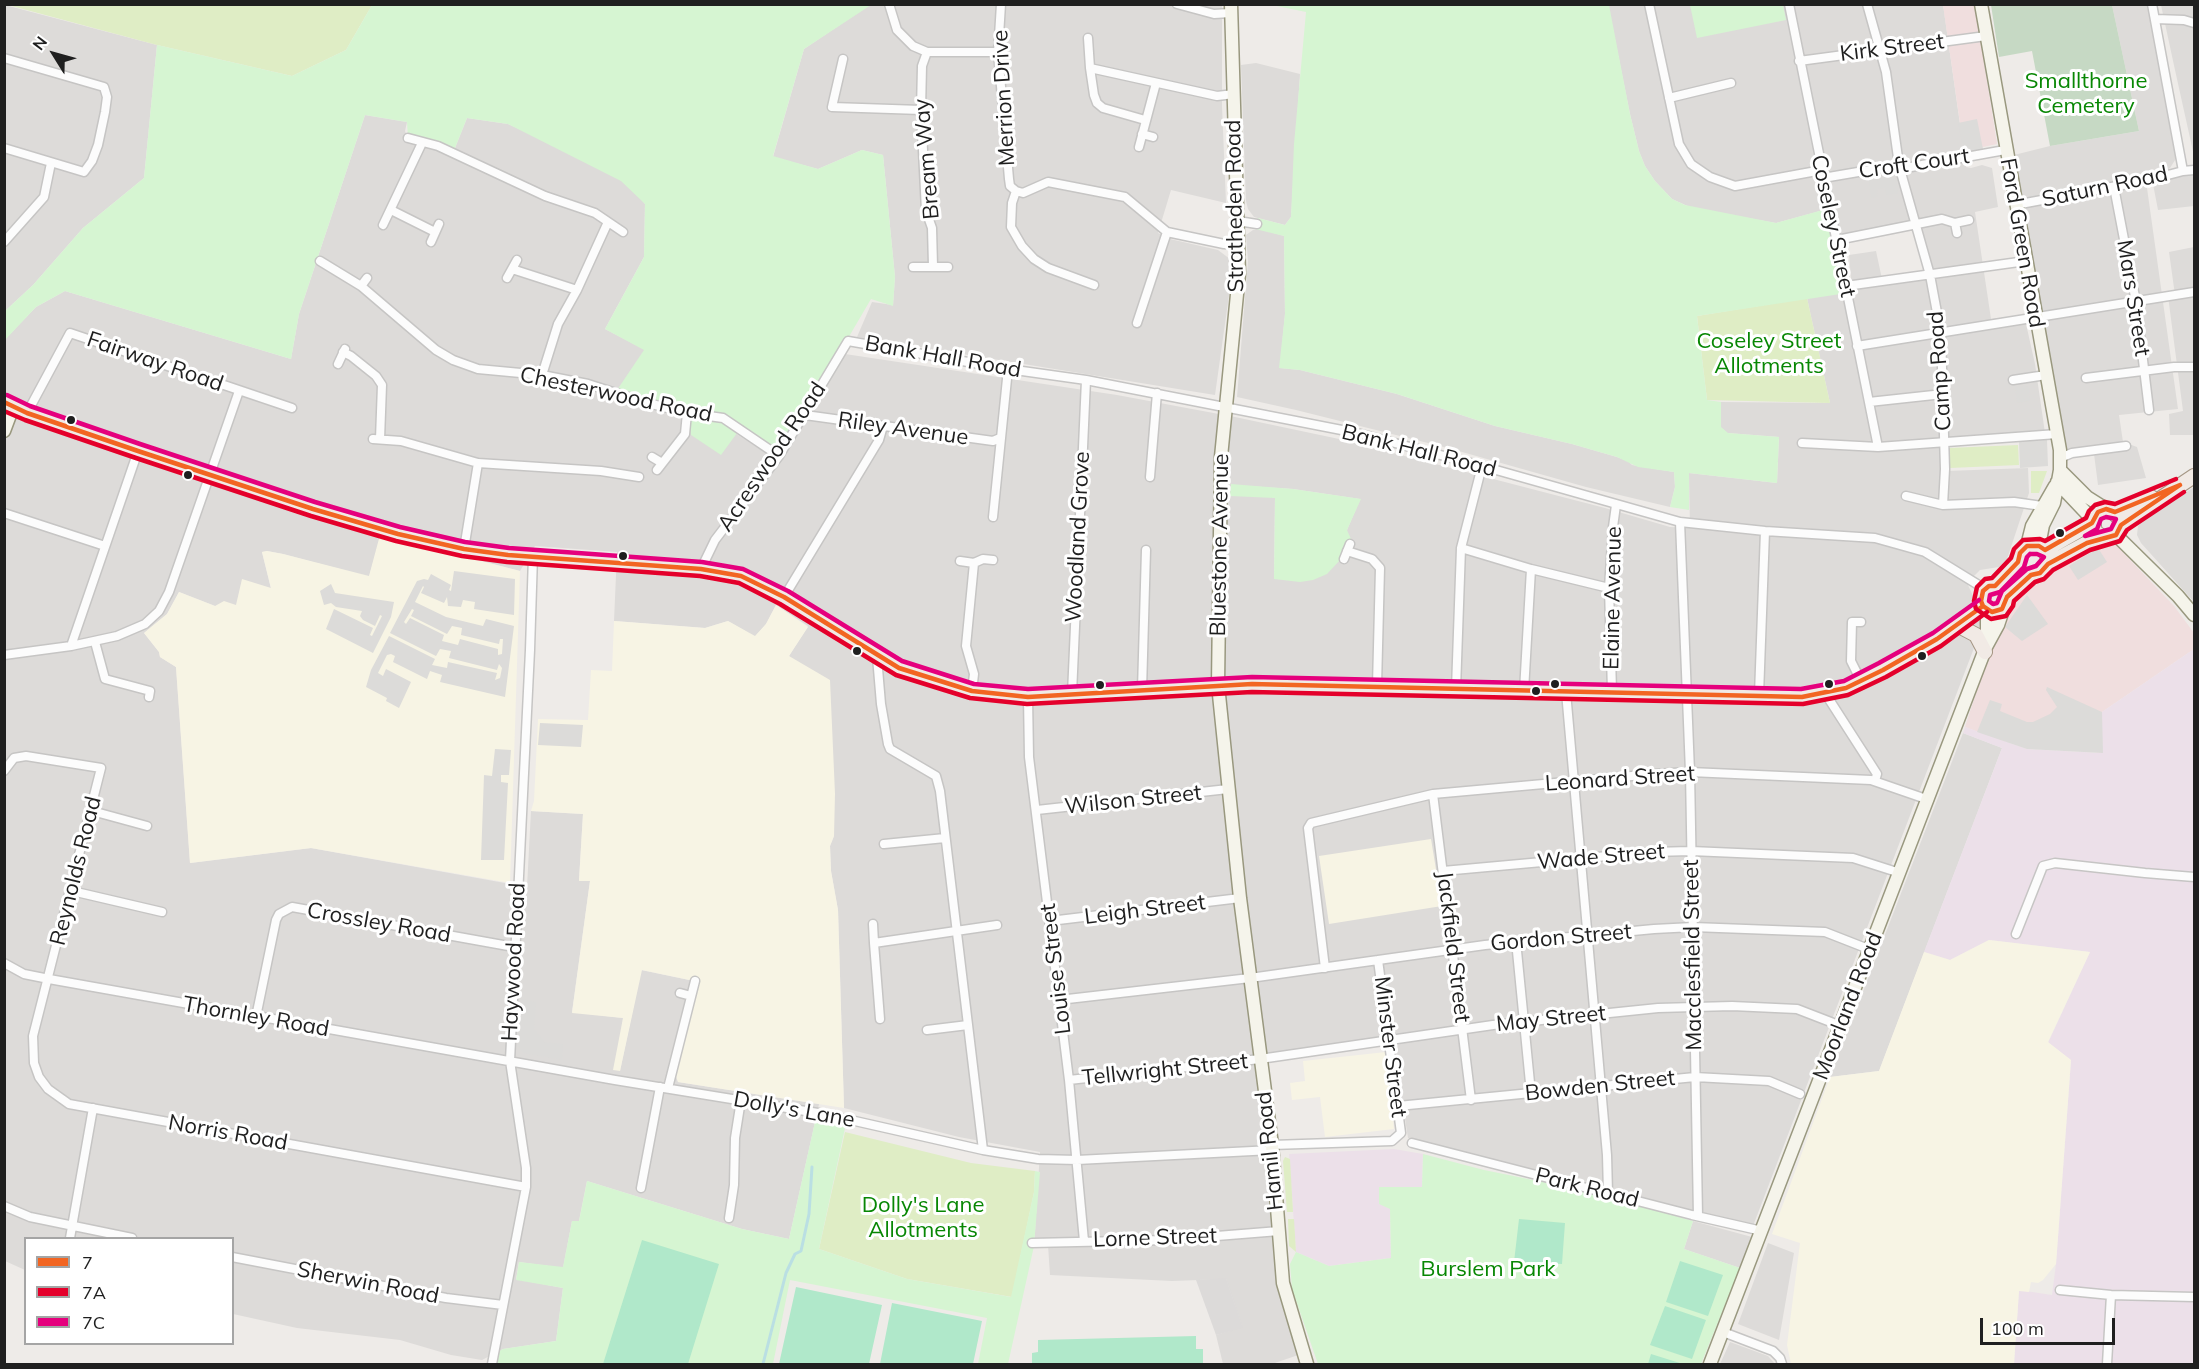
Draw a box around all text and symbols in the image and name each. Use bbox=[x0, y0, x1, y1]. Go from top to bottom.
north arrow bbox=[24, 24, 84, 84]
street label: Kirk Street bbox=[1838, 28, 1946, 68]
street label: Merrion Drive bbox=[987, 29, 1021, 167]
text: N bbox=[28, 32, 51, 54]
park label: Smallthorne Cemetery bbox=[2025, 68, 2147, 119]
street label: Bream Way bbox=[909, 98, 945, 220]
street label: Stratheden Road bbox=[1220, 119, 1250, 293]
street label: Croft Court bbox=[1857, 143, 1971, 185]
street label: Coseley Street bbox=[1805, 152, 1861, 300]
street label: Ford Green Road bbox=[1994, 156, 2050, 330]
street label: Saturn Road bbox=[2040, 161, 2170, 213]
street label: Mars Street bbox=[2111, 238, 2155, 358]
street label: Camp Road bbox=[1923, 310, 1957, 432]
street label: Fairway Road bbox=[83, 326, 227, 398]
park label: Coseley Street Allotments bbox=[1696, 328, 1842, 380]
street label: Bank Hall Road bbox=[863, 330, 1023, 384]
street label: Chesterwood Road bbox=[517, 362, 715, 428]
street label: Acreswood Road bbox=[712, 377, 832, 537]
street label: Riley Avenue bbox=[836, 407, 970, 451]
unlabelled marker bbox=[65, 414, 77, 426]
street label: Bank Hall Road bbox=[1339, 419, 1499, 483]
street label: Woodland Grove bbox=[1060, 451, 1096, 623]
street label: Bluestone Avenue bbox=[1205, 453, 1235, 637]
unlabelled marker bbox=[182, 469, 194, 481]
street label: Elaine Avenue bbox=[1599, 526, 1627, 670]
unlabelled marker bbox=[2054, 527, 2066, 539]
unlabelled marker bbox=[617, 550, 629, 562]
unlabelled marker bbox=[851, 645, 863, 657]
unlabelled marker bbox=[1916, 650, 1928, 662]
unlabelled marker bbox=[1549, 678, 1561, 690]
unlabelled marker bbox=[1823, 678, 1835, 690]
unlabelled marker bbox=[1094, 679, 1106, 691]
unlabelled marker bbox=[1530, 685, 1542, 697]
street label: Leonard Street bbox=[1544, 761, 1696, 797]
street label: Wilson Street bbox=[1063, 780, 1203, 820]
street label: Reynolds Road bbox=[45, 794, 107, 948]
street label: Wade Street bbox=[1536, 838, 1666, 876]
street label: Macclesfield Street bbox=[1678, 859, 1708, 1051]
street label: Jackfield Street bbox=[1431, 870, 1475, 1024]
street label: Haywood Road bbox=[497, 882, 531, 1042]
street label: Leigh Street bbox=[1083, 889, 1207, 931]
street label: Crossley Road bbox=[305, 897, 453, 949]
street label: Louise Street bbox=[1035, 902, 1077, 1036]
street label: Gordon Street bbox=[1489, 919, 1633, 957]
street label: Moorland Road bbox=[1808, 928, 1888, 1084]
street label: Minster Street bbox=[1368, 975, 1412, 1119]
street label: Thornley Road bbox=[181, 991, 331, 1043]
street label: May Street bbox=[1495, 1000, 1607, 1038]
street label: Tellwright Street bbox=[1081, 1048, 1249, 1092]
street label: Bowden Street bbox=[1524, 1065, 1676, 1107]
street label: Dolly's Lane bbox=[731, 1086, 857, 1134]
street label: Hamil Road bbox=[1251, 1090, 1289, 1212]
street label: Norris Road bbox=[166, 1110, 290, 1156]
street label: Park Road bbox=[1532, 1162, 1642, 1214]
park label: Dolly's Lane Allotments bbox=[862, 1192, 984, 1244]
street label: Lorne Street bbox=[1093, 1223, 1217, 1253]
legend bbox=[24, 1237, 234, 1345]
text: 7 bbox=[82, 1251, 93, 1274]
street label: Sherwin Road bbox=[295, 1256, 441, 1310]
park label: Burslem Park bbox=[1420, 1256, 1556, 1282]
text: 7A bbox=[82, 1281, 106, 1304]
scale bar bbox=[1983, 1306, 2118, 1344]
text: 7C bbox=[82, 1311, 105, 1334]
text: 100 m bbox=[1991, 1317, 2044, 1340]

